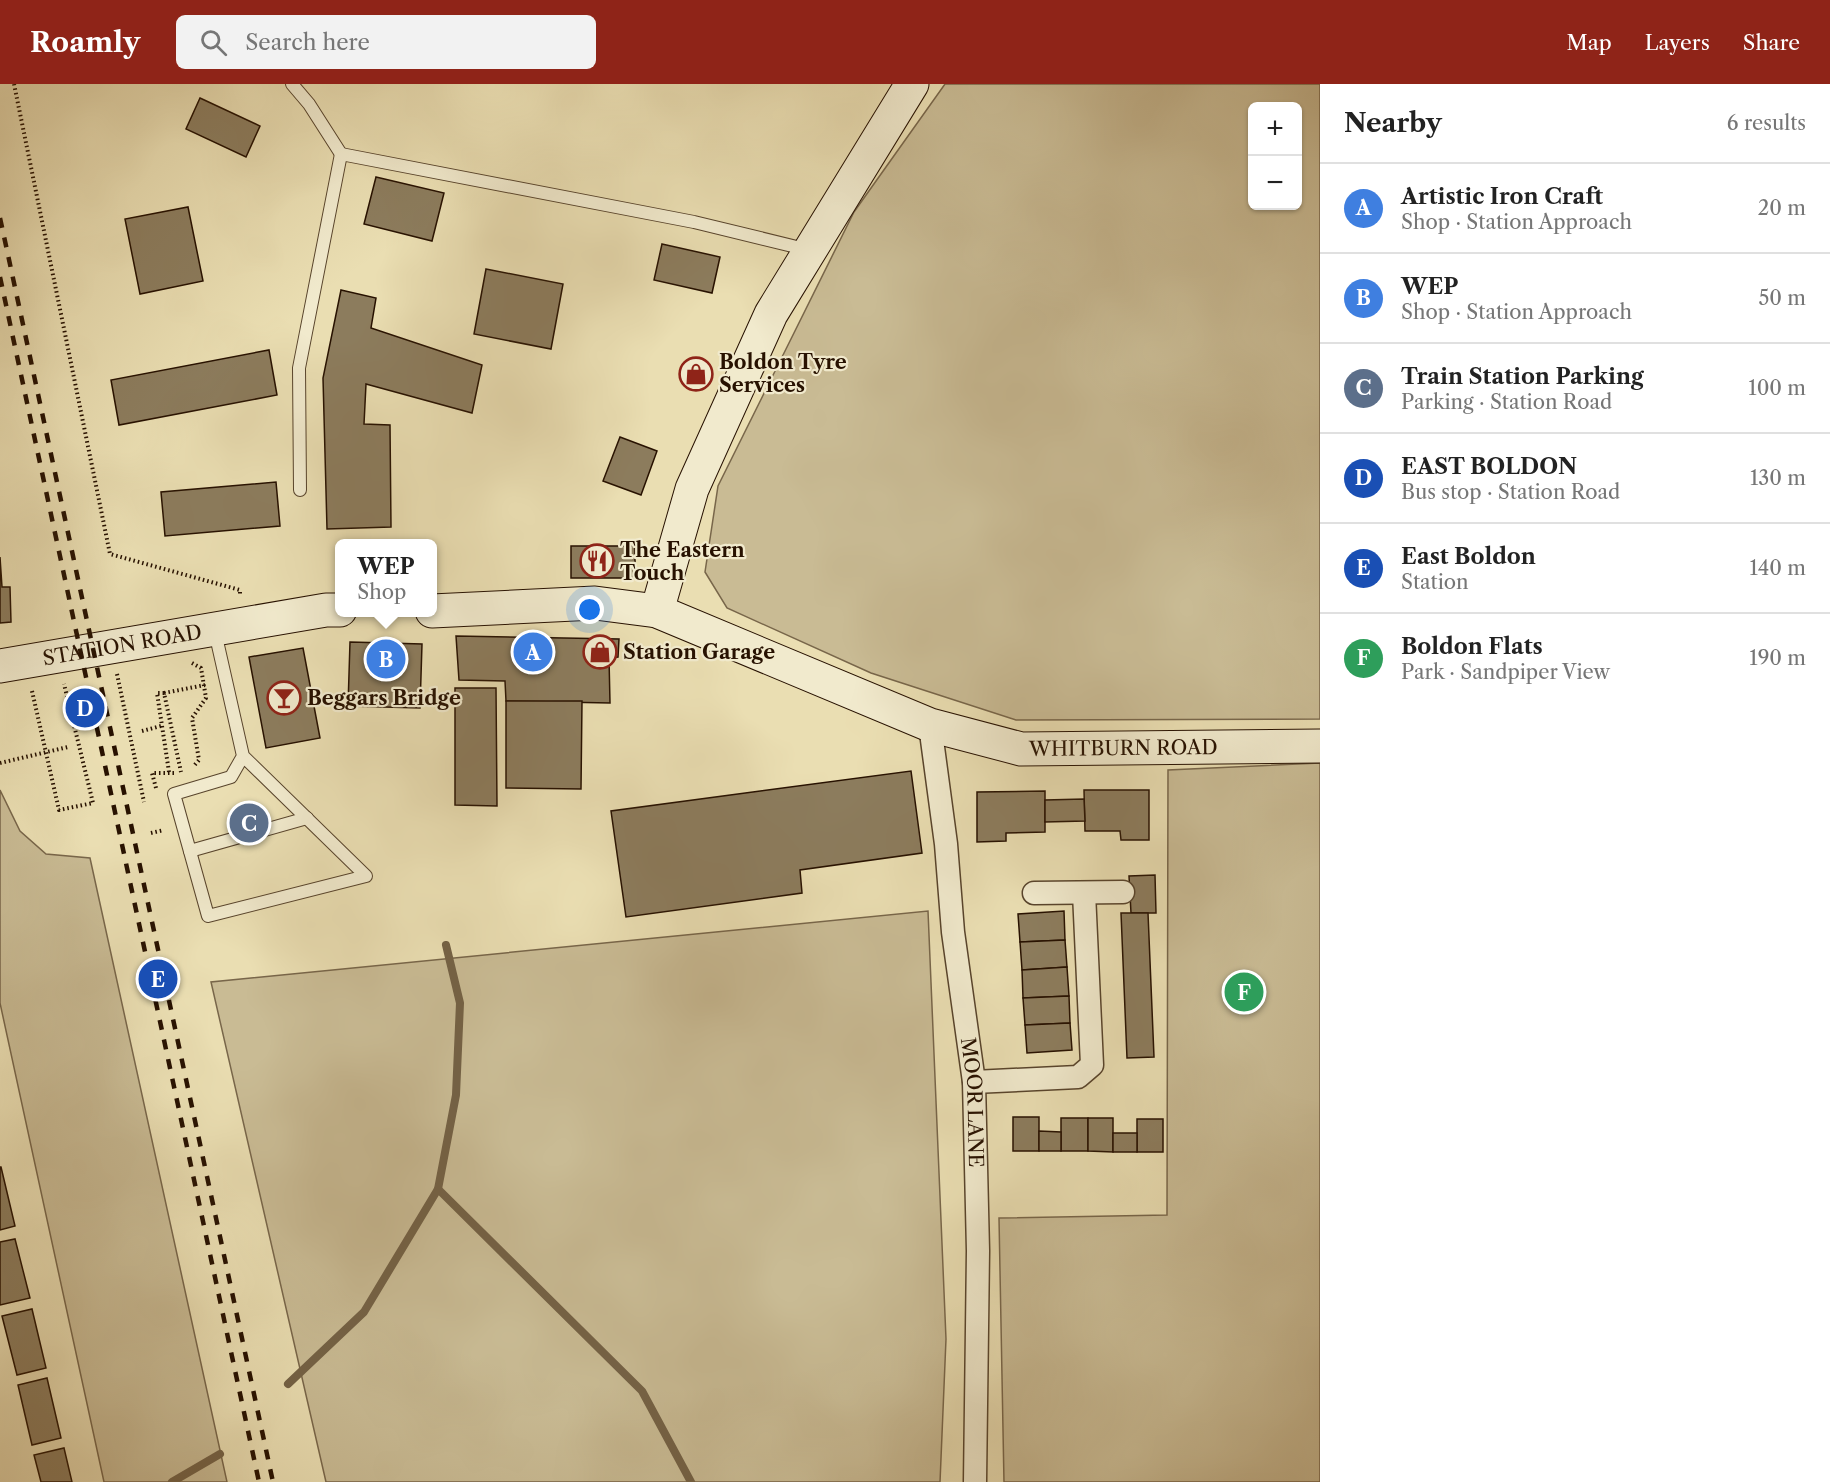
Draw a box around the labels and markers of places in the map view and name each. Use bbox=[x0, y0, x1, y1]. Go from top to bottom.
place label: Boldon Tyre Services bbox=[719, 350, 847, 397]
shop icon: Boldon Tyre Services bbox=[678, 356, 714, 392]
place label: The Eastern Touch bbox=[620, 538, 745, 585]
restaurant icon: The Eastern Touch bbox=[579, 543, 615, 579]
pin: A bbox=[514, 630, 552, 674]
shop icon: Station Garage bbox=[582, 634, 618, 670]
pin: B bbox=[366, 636, 406, 682]
place label: Station Garage bbox=[623, 640, 775, 664]
bar icon: Beggars Bridge bbox=[266, 680, 302, 716]
pin: D bbox=[66, 686, 104, 730]
place label: Beggars Bridge bbox=[307, 686, 461, 710]
pin: C bbox=[230, 800, 268, 846]
pin: E bbox=[138, 956, 178, 1002]
pin: F bbox=[1224, 970, 1264, 1014]

